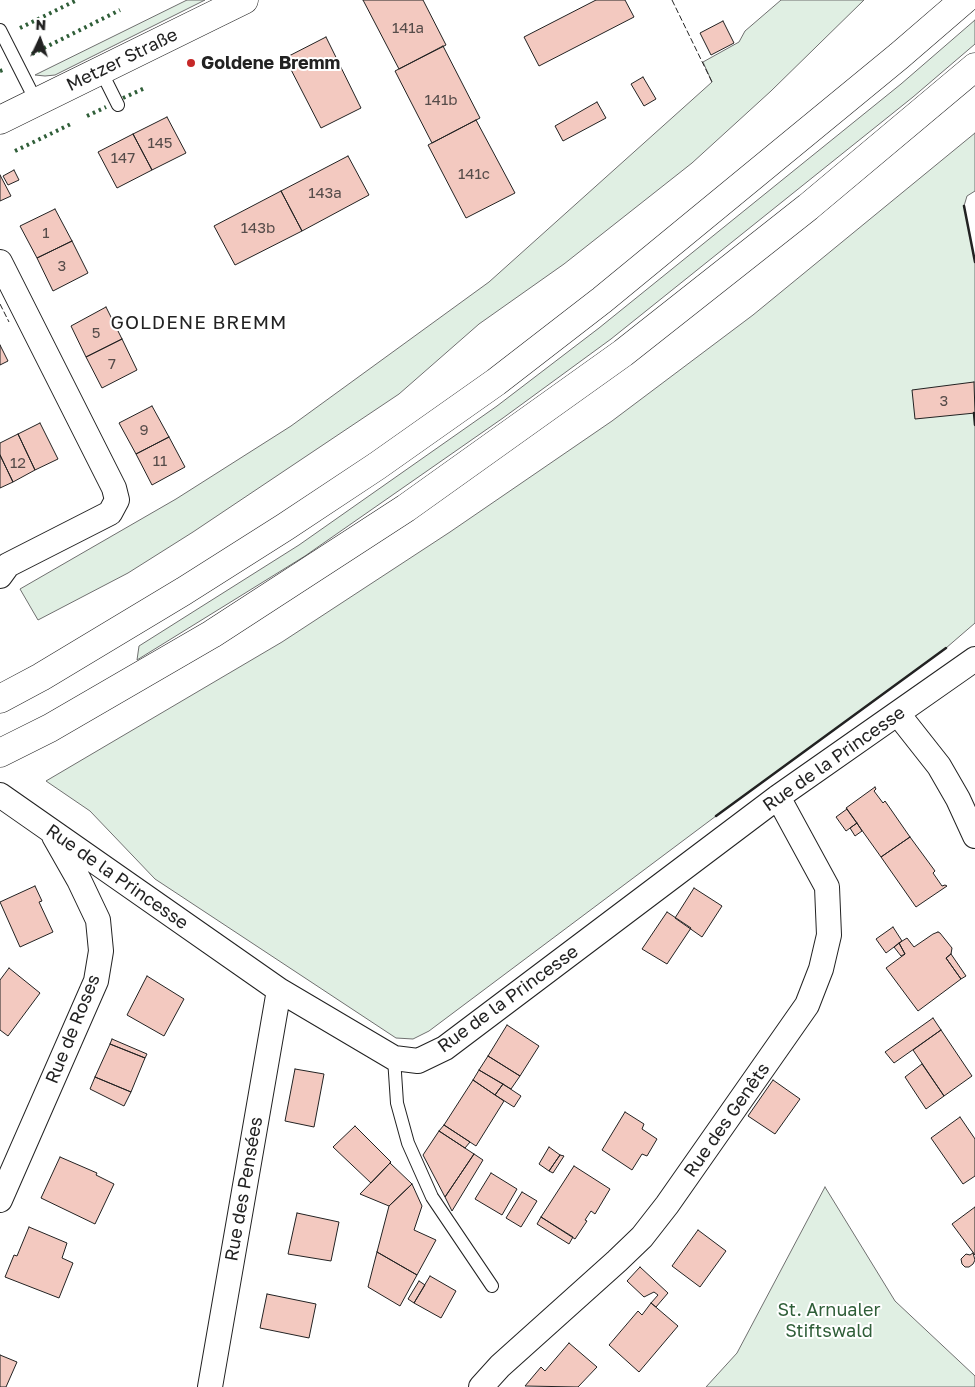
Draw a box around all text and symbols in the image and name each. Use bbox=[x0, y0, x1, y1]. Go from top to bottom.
north arrow bbox=[15, 15, 65, 65]
text: N bbox=[35, 16, 47, 33]
house number: 141a bbox=[392, 19, 424, 37]
street label: Metzer Straße bbox=[63, 24, 181, 96]
place label: Goldene Bremm bbox=[201, 52, 340, 74]
marker: Goldene Bremm bbox=[185, 57, 197, 69]
house number: 141b bbox=[425, 91, 457, 109]
house number: 145 bbox=[147, 134, 173, 152]
house number: 147 bbox=[111, 149, 135, 167]
house number: 141c bbox=[458, 165, 490, 183]
house number: 143a bbox=[308, 184, 342, 202]
house number: 143b bbox=[241, 219, 275, 237]
house number: 1 bbox=[42, 224, 50, 242]
house number: 3 bbox=[58, 257, 66, 275]
district label: GOLDENE BREMM bbox=[109, 312, 289, 334]
house number: 5 bbox=[92, 324, 100, 342]
house number: 7 bbox=[108, 355, 116, 373]
house number: 3 bbox=[940, 392, 948, 410]
house number: 9 bbox=[139, 421, 149, 439]
house number: 11 bbox=[153, 452, 167, 470]
house number: 12 bbox=[10, 454, 26, 472]
street label: Rue de la Princesse bbox=[759, 702, 909, 816]
street label: Rue de la Princesse bbox=[42, 820, 192, 934]
street label: Rue de la Princesse bbox=[433, 941, 583, 1057]
street label: Rue de Roses bbox=[41, 971, 105, 1087]
street label: Rue des Genêts bbox=[680, 1059, 774, 1181]
street label: Rue des Pensées bbox=[221, 1115, 267, 1263]
park label: St. Arnualer Stiftswald bbox=[777, 1299, 881, 1342]

